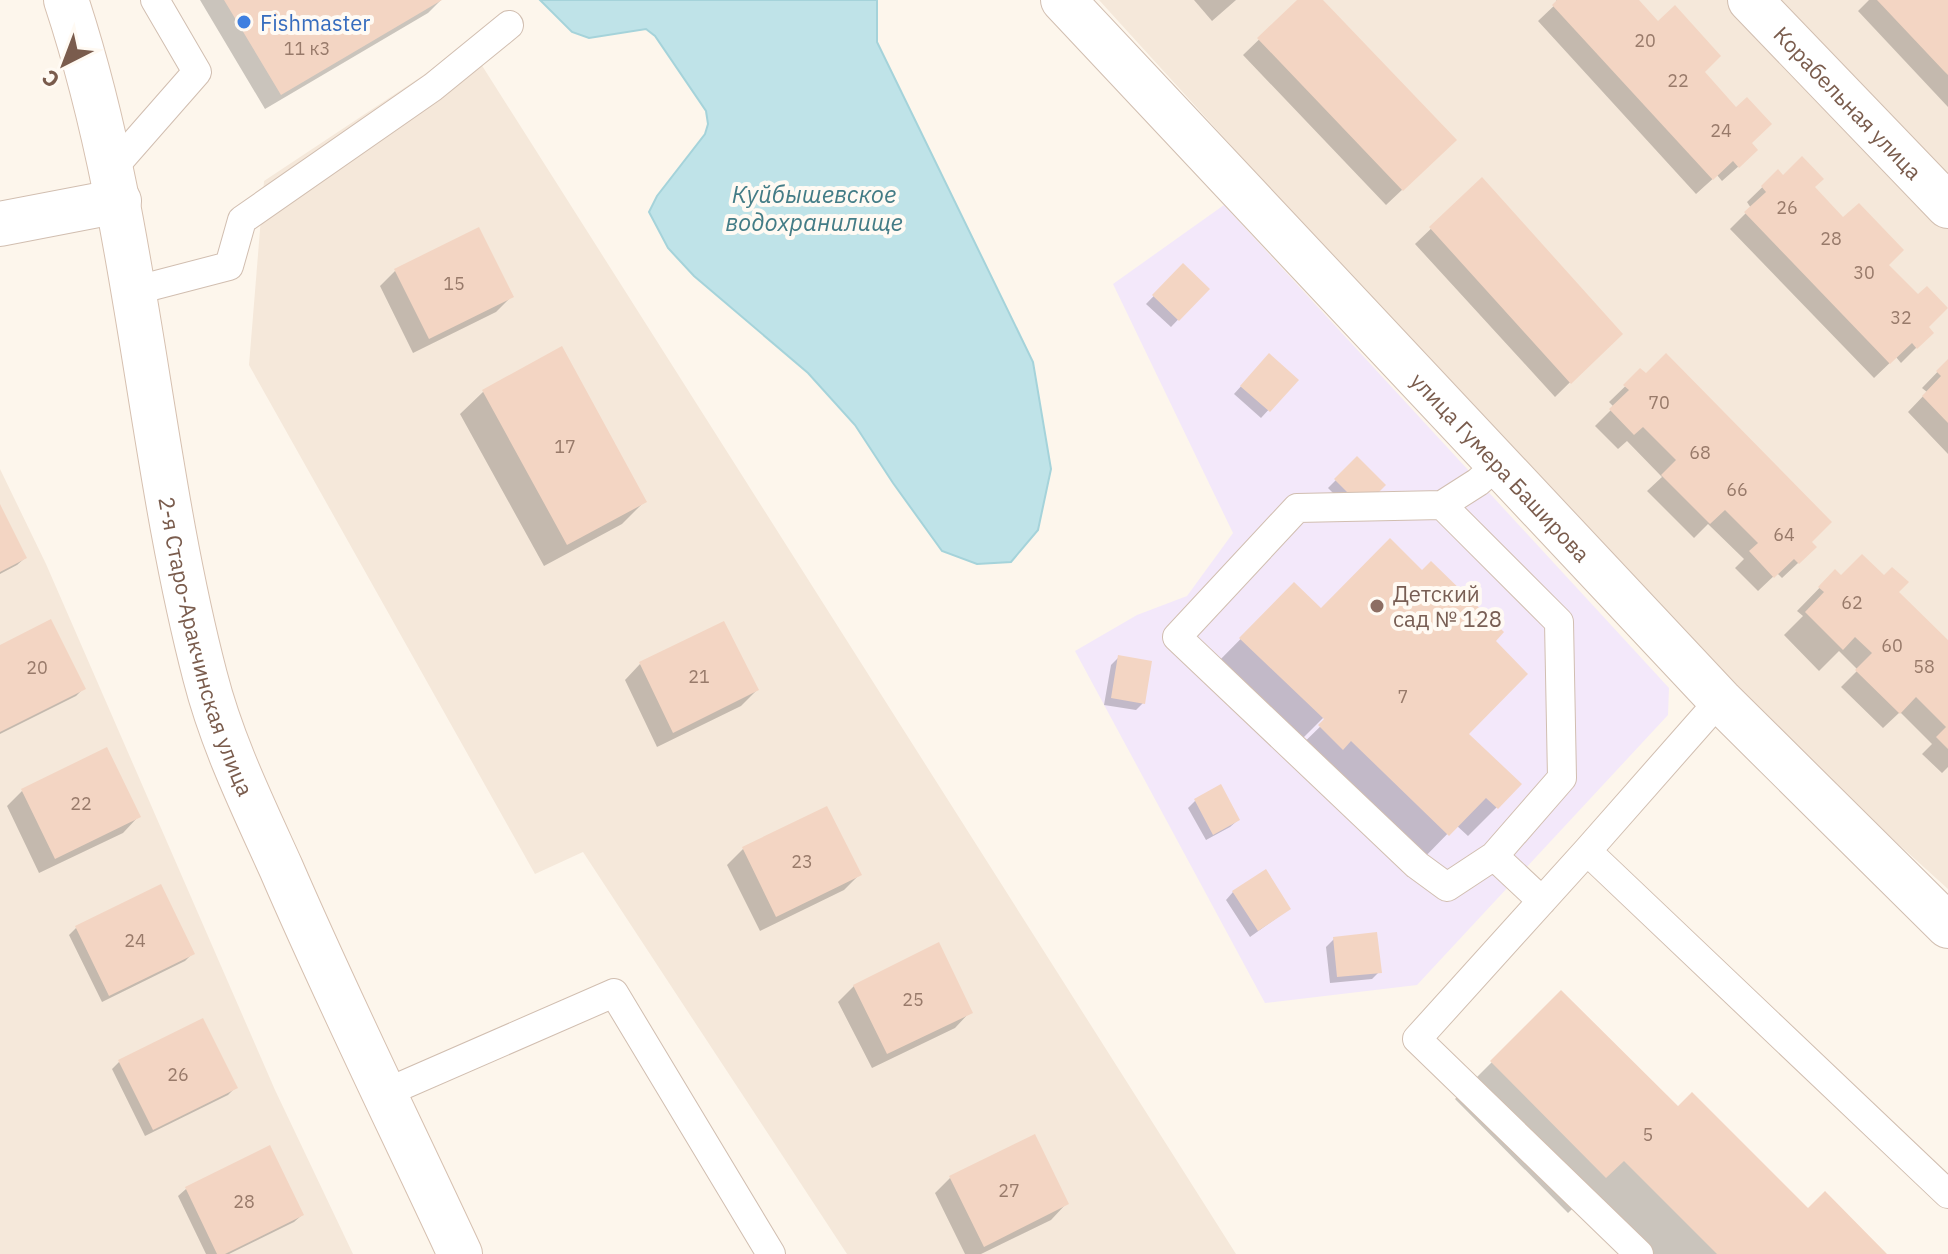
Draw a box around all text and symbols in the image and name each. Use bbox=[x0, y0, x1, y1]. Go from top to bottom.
place label: Fishmaster bbox=[260, 8, 370, 37]
marker: Fishmaster bbox=[235, 13, 253, 31]
street label: Корабельная улица bbox=[1768, 20, 1929, 185]
north arrow bbox=[24, 24, 104, 104]
house number: 20 bbox=[1634, 29, 1656, 52]
house number: 11 к3 bbox=[284, 37, 330, 60]
text: С bbox=[35, 64, 65, 95]
house number: 22 bbox=[1667, 69, 1689, 92]
house number: 24 bbox=[1710, 119, 1732, 142]
water label: Куйбышевское водохранилище bbox=[725, 178, 903, 238]
house number: 26 bbox=[1776, 196, 1798, 219]
house number: 28 bbox=[1820, 227, 1842, 250]
house number: 30 bbox=[1853, 261, 1875, 284]
house number: 15 bbox=[443, 272, 465, 295]
house number: 32 bbox=[1890, 306, 1912, 329]
street label: улица Гумера Баширова bbox=[1405, 366, 1597, 568]
house number: 70 bbox=[1648, 391, 1670, 414]
house number: 17 bbox=[554, 435, 576, 458]
house number: 68 bbox=[1689, 441, 1711, 464]
house number: 66 bbox=[1726, 478, 1748, 501]
street label: 2-я Старо-Аракчинская улица bbox=[153, 494, 261, 800]
house number: 64 bbox=[1773, 523, 1795, 546]
place label: Детский сад № 128 bbox=[1393, 579, 1502, 633]
house number: 62 bbox=[1841, 591, 1863, 614]
marker: Детский сад № 128 bbox=[1368, 597, 1386, 615]
house number: 60 bbox=[1881, 634, 1903, 657]
house number: 58 bbox=[1913, 655, 1935, 678]
house number: 20 bbox=[26, 656, 48, 679]
house number: 21 bbox=[688, 665, 710, 688]
house number: 7 bbox=[1398, 685, 1408, 708]
house number: 22 bbox=[70, 792, 92, 815]
house number: 23 bbox=[791, 850, 813, 873]
house number: 24 bbox=[124, 929, 146, 952]
house number: 25 bbox=[902, 988, 924, 1011]
house number: 26 bbox=[167, 1063, 189, 1086]
house number: 5 bbox=[1643, 1123, 1653, 1146]
house number: 27 bbox=[998, 1179, 1020, 1202]
house number: 28 bbox=[233, 1190, 255, 1213]

